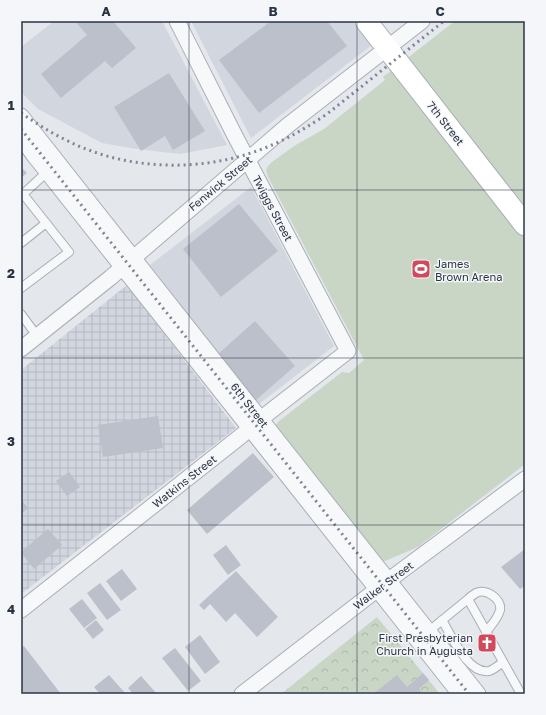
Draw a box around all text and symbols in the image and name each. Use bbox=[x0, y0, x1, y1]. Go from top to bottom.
text: A bbox=[101, 3, 111, 19]
text: B bbox=[268, 3, 278, 19]
text: C bbox=[435, 3, 445, 19]
text: 1 bbox=[8, 97, 15, 113]
street label: 7th Street bbox=[425, 98, 467, 148]
street label: Fenwick Street bbox=[186, 153, 254, 213]
street label: Twiggs Street bbox=[250, 173, 296, 243]
place label: James Brown Arena bbox=[435, 257, 502, 283]
sports icon: James Brown Arena bbox=[410, 258, 432, 280]
text: 2 bbox=[7, 265, 15, 281]
street label: 6th Street bbox=[229, 380, 271, 430]
text: 3 bbox=[7, 433, 15, 449]
street label: Watkins Street bbox=[149, 452, 219, 510]
street label: Walker Street bbox=[350, 558, 416, 612]
text: 4 bbox=[7, 601, 15, 617]
place label: First Presbyterian Church in Augusta bbox=[376, 631, 473, 657]
church icon: First Presbyterian Church in Augusta bbox=[476, 632, 498, 654]

